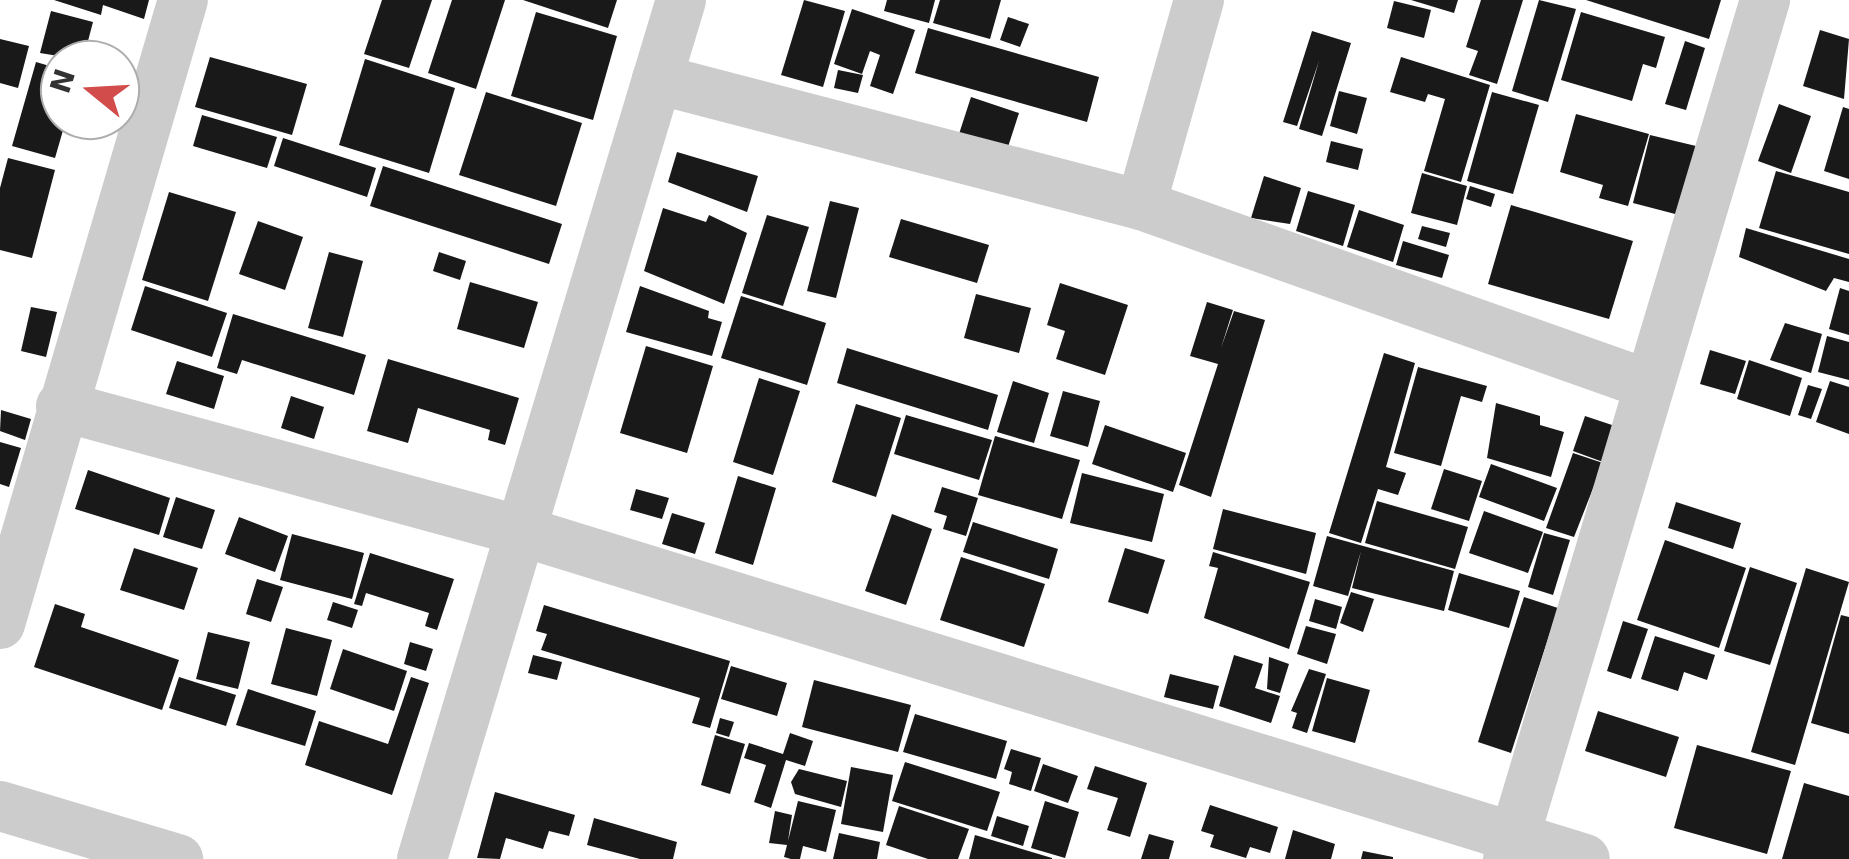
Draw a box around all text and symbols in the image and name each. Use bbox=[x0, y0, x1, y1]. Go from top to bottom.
north arrow bbox=[40, 40, 140, 140]
text: N bbox=[44, 65, 82, 97]

